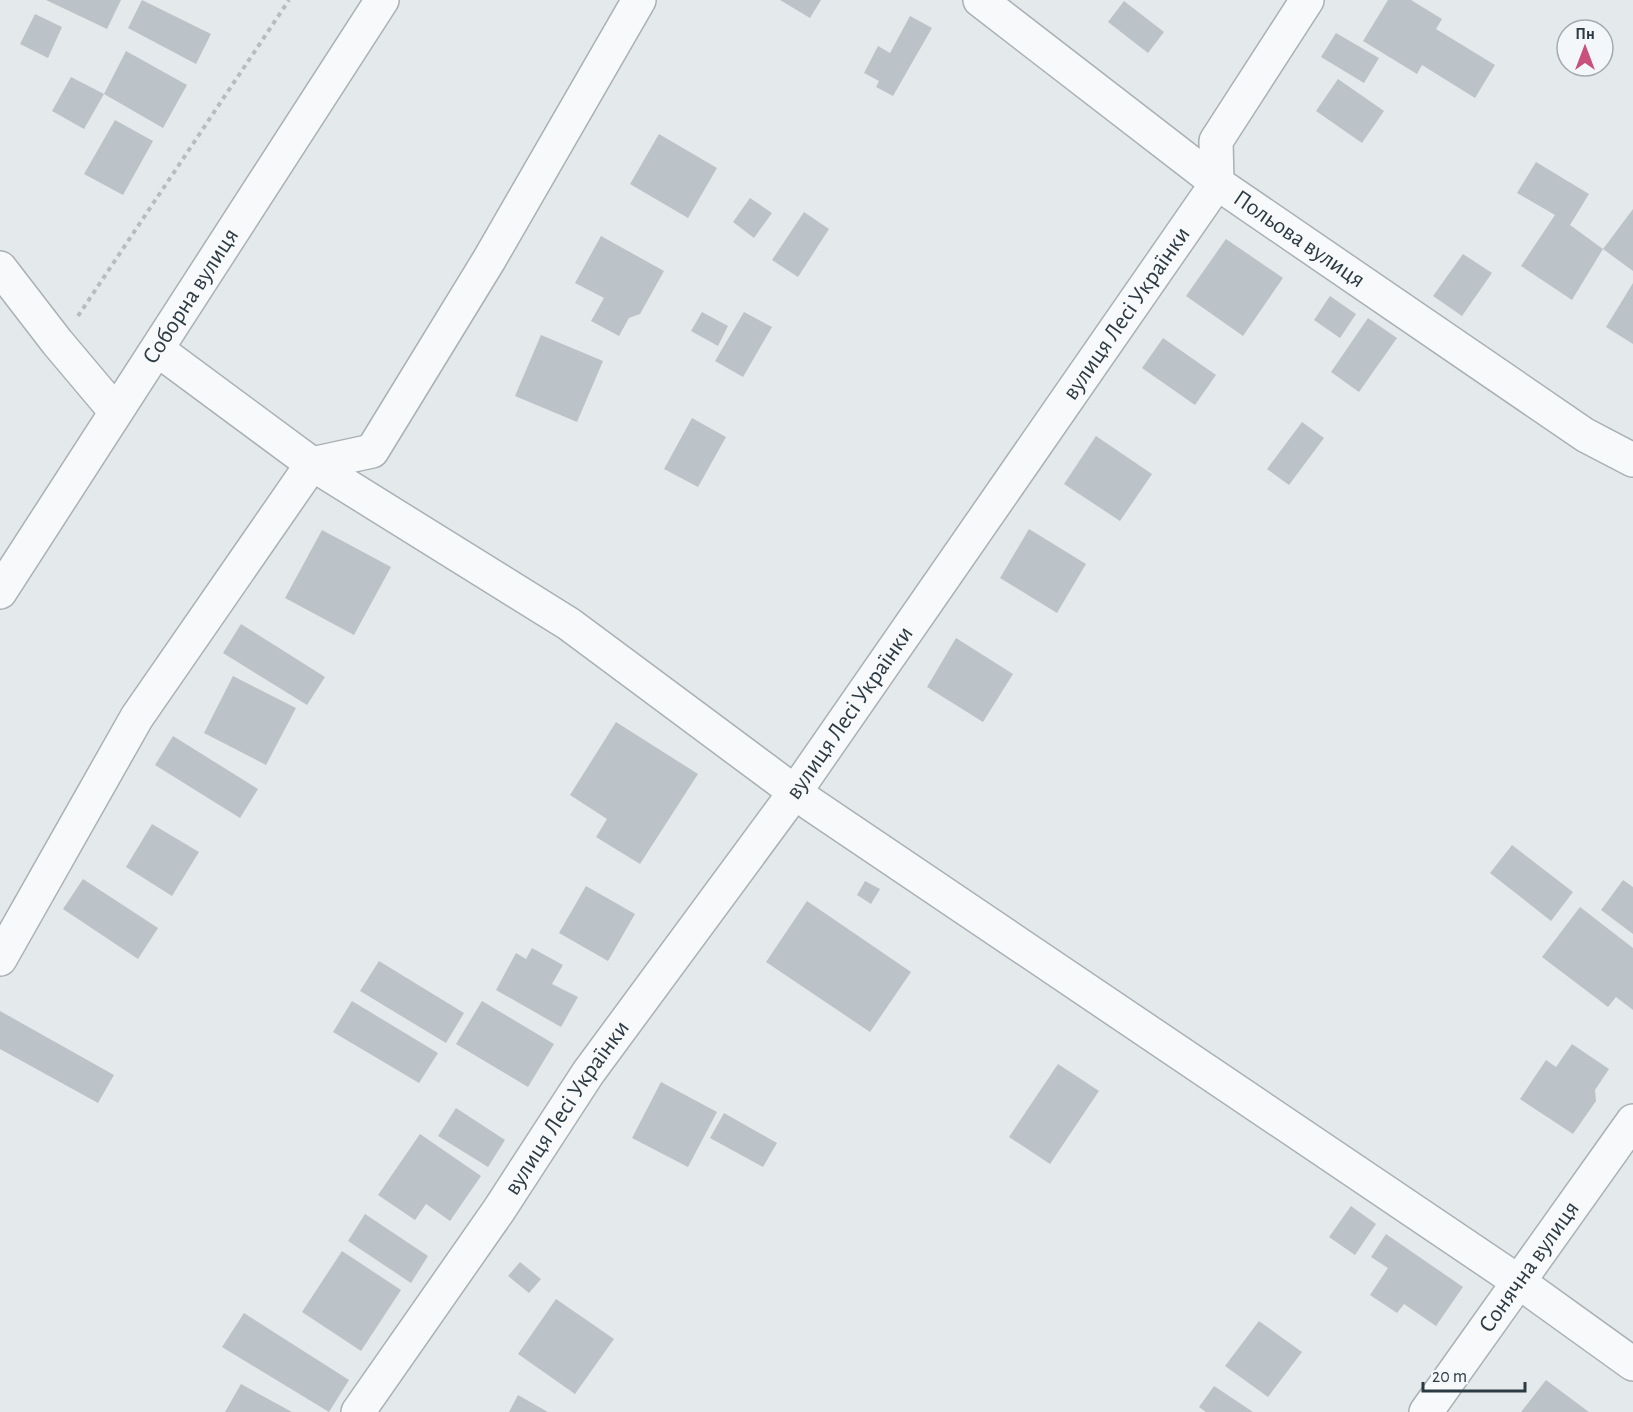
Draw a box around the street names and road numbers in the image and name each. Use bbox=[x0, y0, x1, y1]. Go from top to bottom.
street label: Польова вулиця bbox=[1229, 186, 1369, 293]
street label: вулиця Лесі Українки bbox=[1058, 222, 1195, 404]
street label: Соборна вулиця bbox=[138, 224, 243, 368]
street label: вулиця Лесі Українки bbox=[782, 622, 918, 804]
street label: вулиця Лесі Українки bbox=[500, 1016, 634, 1200]
street label: Сонячна вулиця bbox=[1474, 1197, 1584, 1337]

